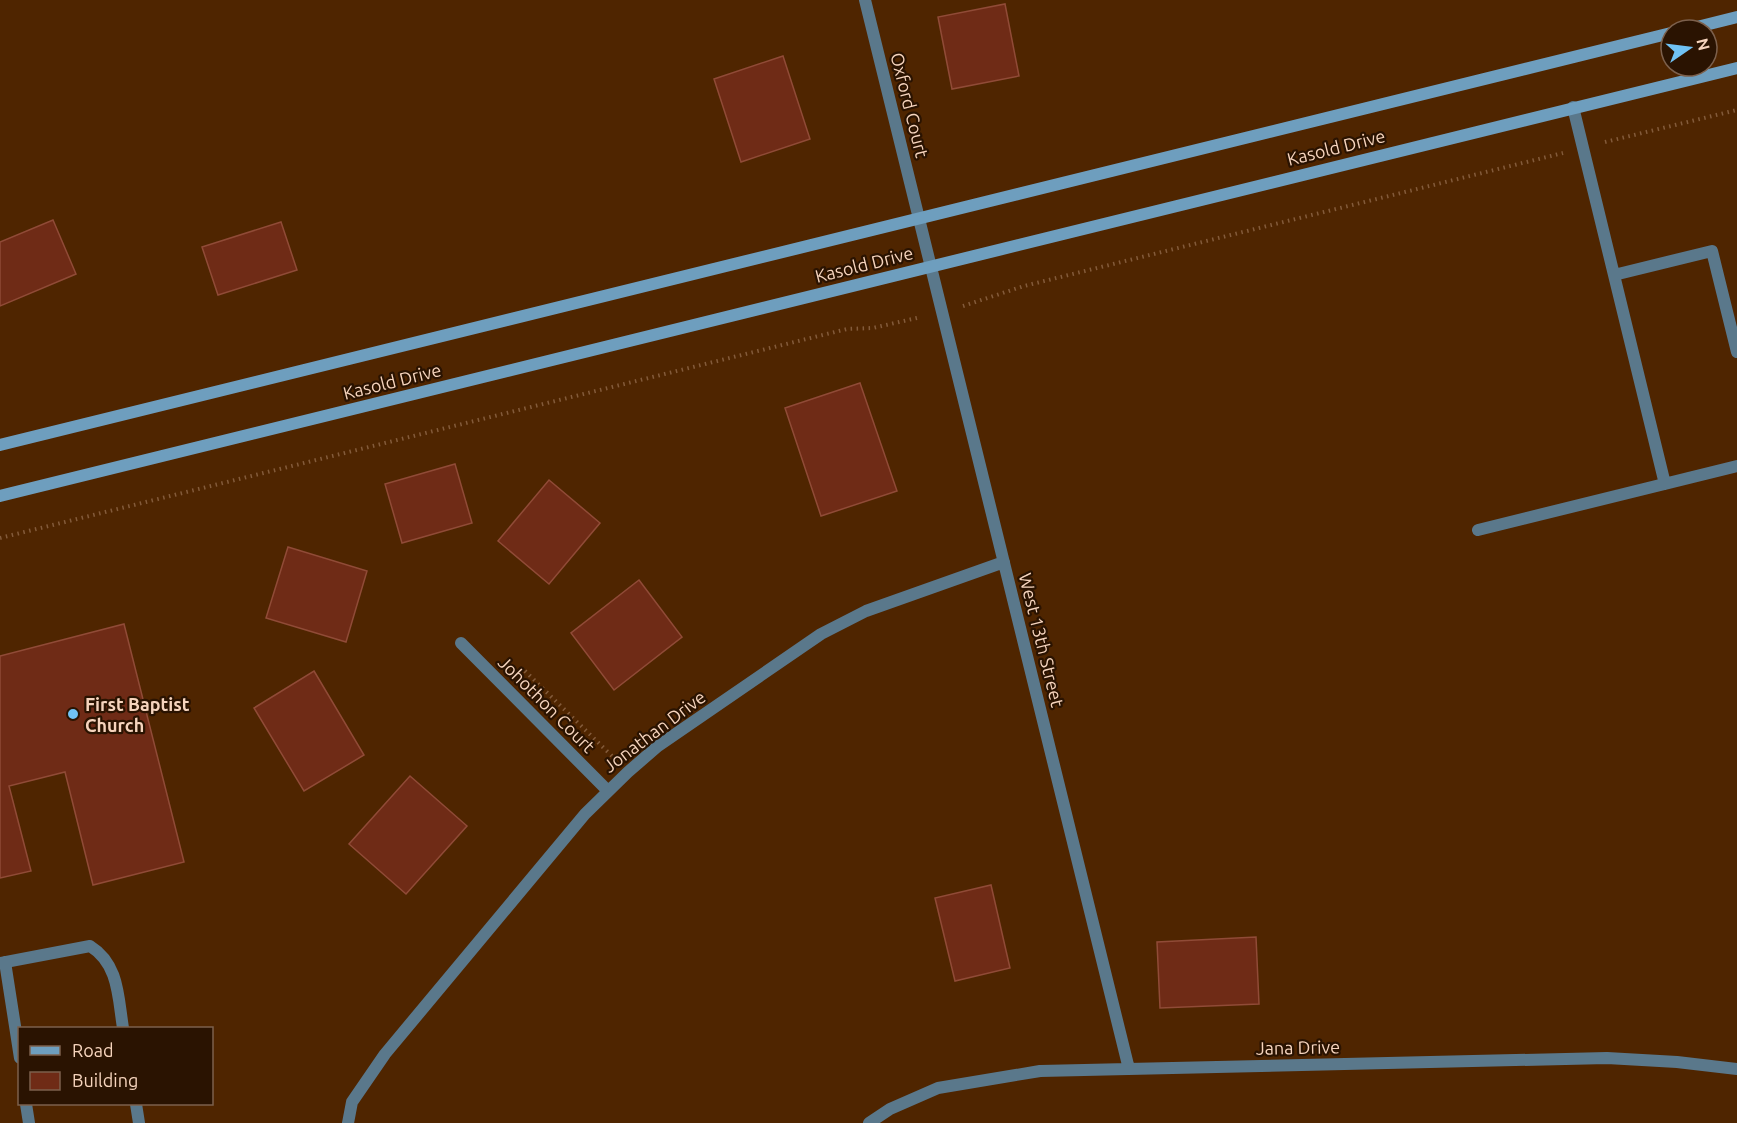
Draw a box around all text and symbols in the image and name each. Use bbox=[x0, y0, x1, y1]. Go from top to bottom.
north arrow bbox=[1659, 18, 1719, 78]
text: N bbox=[1693, 36, 1714, 52]
street label: Oxford Court bbox=[887, 50, 933, 160]
street label: Kasold Drive bbox=[1285, 125, 1387, 169]
street label: Kasold Drive bbox=[813, 242, 915, 286]
street label: Kasold Drive bbox=[341, 359, 443, 403]
street label: West 13th Street bbox=[1016, 571, 1068, 709]
street label: Johothon Court bbox=[495, 652, 599, 756]
street label: Jonathan Drive bbox=[599, 686, 709, 776]
place label: First Baptist Church bbox=[85, 694, 190, 735]
marker: First Baptist Church bbox=[66, 707, 80, 721]
legend bbox=[18, 1027, 213, 1105]
street label: Jana Drive bbox=[1256, 1036, 1340, 1058]
text: Road bbox=[72, 1040, 114, 1060]
text: Building bbox=[72, 1070, 138, 1090]

